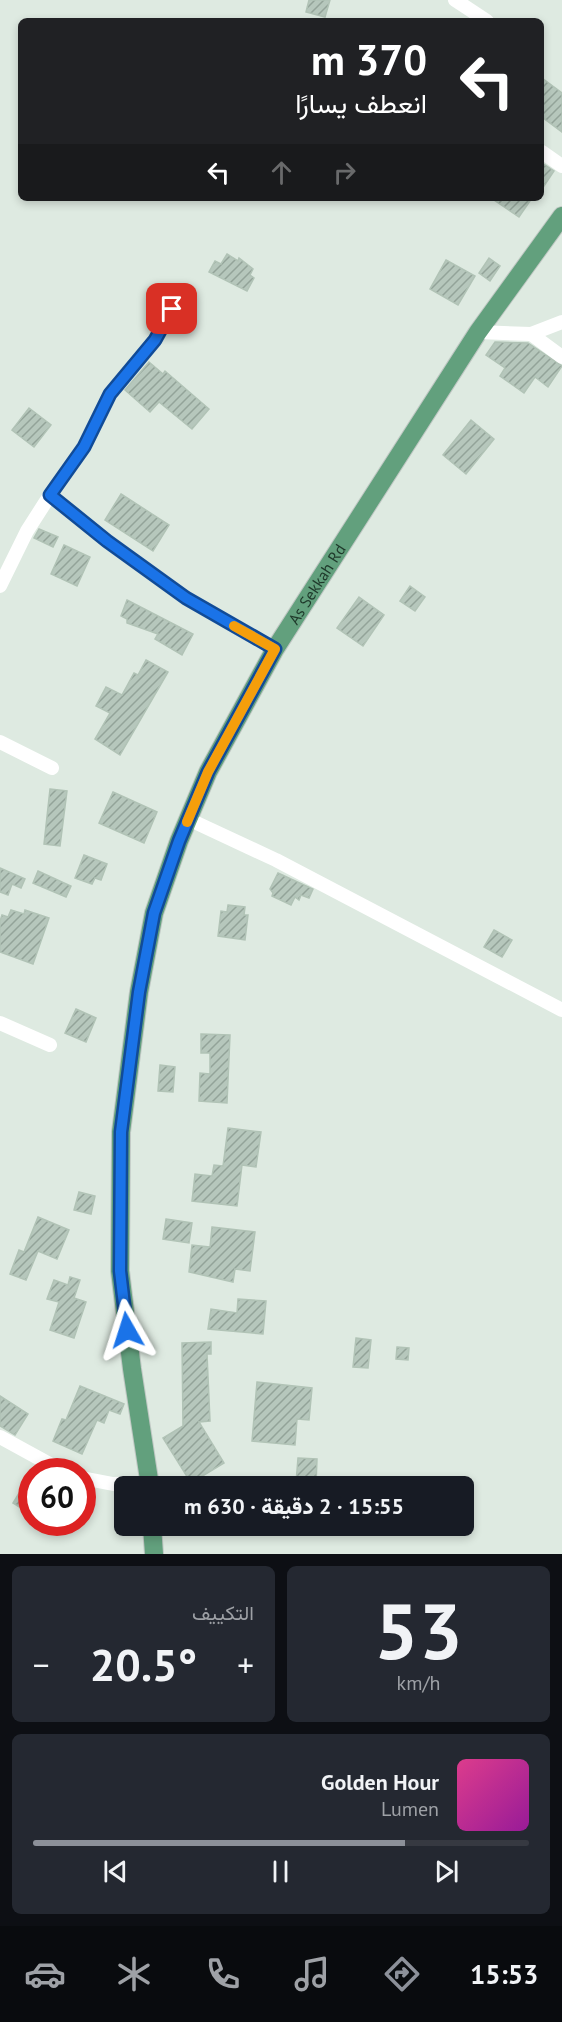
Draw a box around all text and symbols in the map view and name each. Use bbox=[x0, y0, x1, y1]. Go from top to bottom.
text: 370 m bbox=[311, 32, 427, 87]
icon: left bbox=[448, 42, 526, 120]
text: انعطف يسارًا bbox=[295, 86, 427, 120]
icon: left bbox=[202, 156, 235, 189]
icon: ahead bbox=[265, 156, 298, 189]
icon: right bbox=[328, 156, 361, 189]
pin bbox=[146, 283, 197, 334]
icon: arrive bbox=[155, 292, 188, 325]
street label: As Sekkah Rd bbox=[284, 540, 350, 628]
position arrow bbox=[95, 1298, 159, 1362]
speed limit sign: 60 bbox=[18, 1458, 96, 1536]
text: 15:55 · 2 دقيقة · 630 m bbox=[184, 1492, 404, 1520]
text: 53 bbox=[374, 1580, 463, 1681]
text: التكييف bbox=[192, 1600, 254, 1626]
text: 20.5° bbox=[90, 1635, 197, 1693]
text: − bbox=[33, 1643, 50, 1686]
text: + bbox=[237, 1643, 254, 1686]
text: km/h bbox=[397, 1670, 440, 1696]
text: Golden Hour bbox=[321, 1768, 439, 1796]
text: Lumen bbox=[381, 1796, 439, 1822]
icon: previous bbox=[99, 1855, 132, 1888]
icon: pause bbox=[264, 1855, 297, 1888]
icon: next bbox=[430, 1855, 463, 1888]
icon: car bbox=[24, 1953, 66, 1995]
icon: climate bbox=[113, 1953, 155, 1995]
icon: phone bbox=[202, 1953, 244, 1995]
icon: music bbox=[291, 1953, 333, 1995]
icon: directions bbox=[381, 1953, 423, 1995]
text: 15:53 bbox=[470, 1957, 538, 1991]

